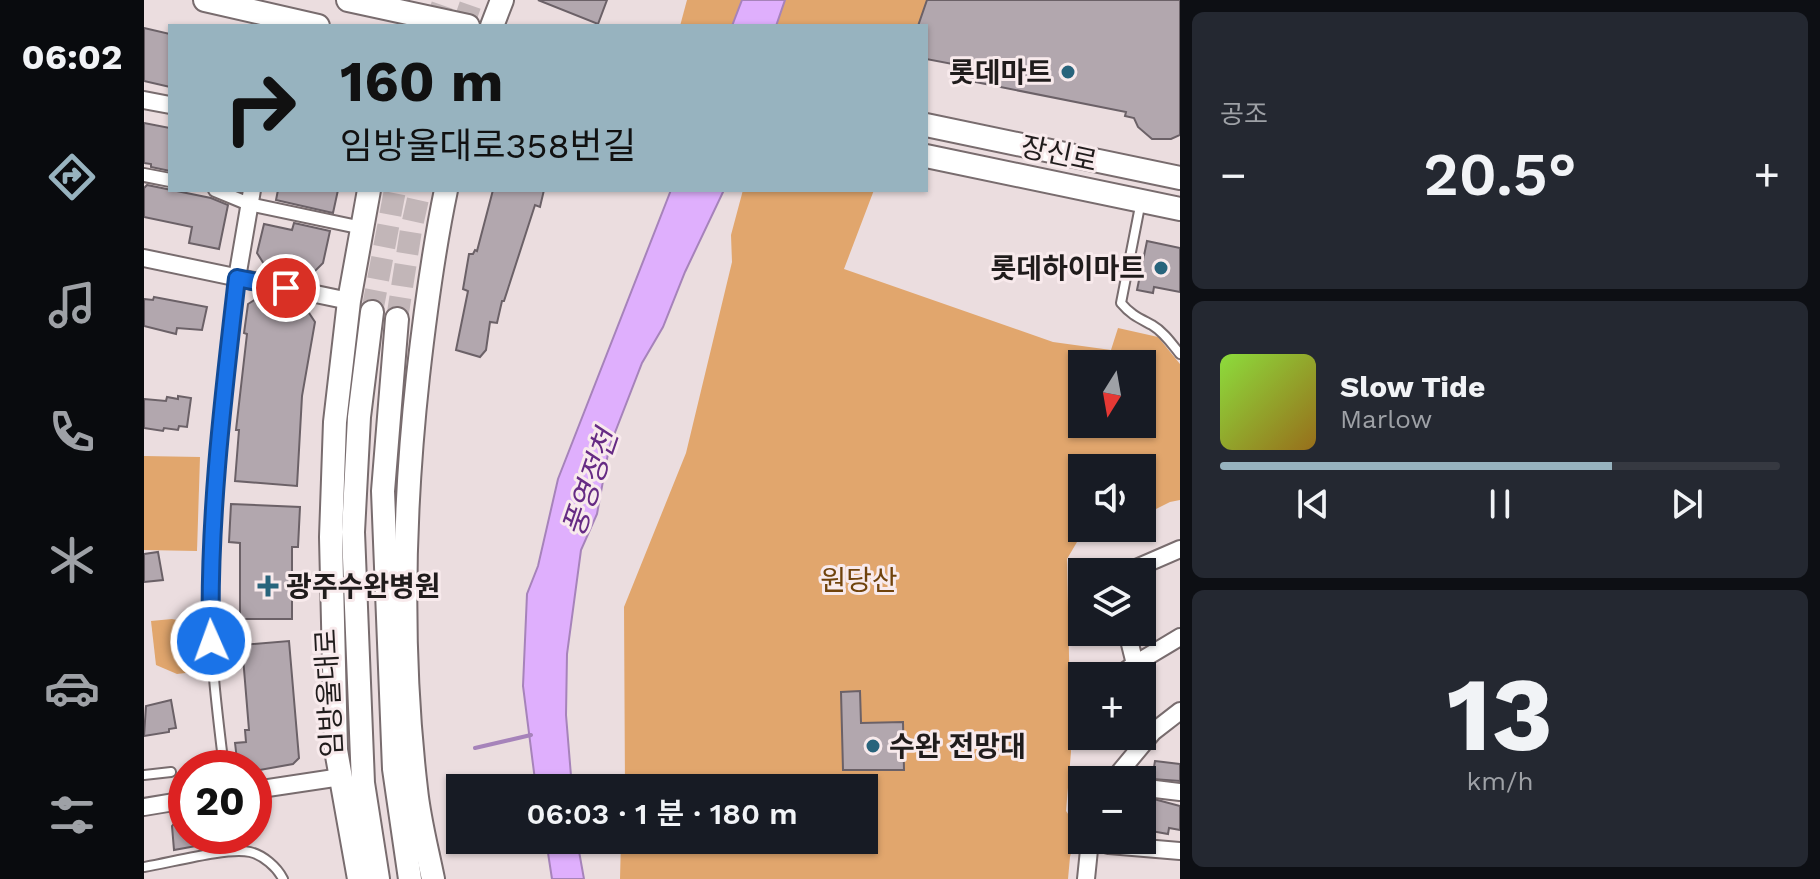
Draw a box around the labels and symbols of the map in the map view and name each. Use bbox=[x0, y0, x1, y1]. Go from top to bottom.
place label: 롯데마트 bbox=[949, 56, 1052, 89]
marker: 롯데마트 bbox=[1059, 63, 1077, 81]
street label: 장신로 bbox=[1018, 130, 1100, 178]
place label: 롯데하이마트 bbox=[990, 252, 1145, 285]
pin bbox=[252, 254, 320, 322]
marker: 롯데하이마트 bbox=[1152, 259, 1170, 277]
north arrow bbox=[1068, 350, 1156, 438]
water label: 풍영정천 bbox=[555, 422, 626, 541]
park label: 원당산 bbox=[820, 564, 898, 597]
place label: 광주수완병원 bbox=[286, 570, 441, 603]
marker: 광주수완병원 bbox=[257, 575, 279, 597]
position arrow bbox=[169, 599, 253, 683]
street label: 임방울대로 bbox=[309, 628, 349, 758]
place label: 수완 전망대 bbox=[889, 730, 1026, 763]
marker: 수완 전망대 bbox=[864, 737, 882, 755]
speed limit sign: 20 bbox=[168, 750, 272, 854]

